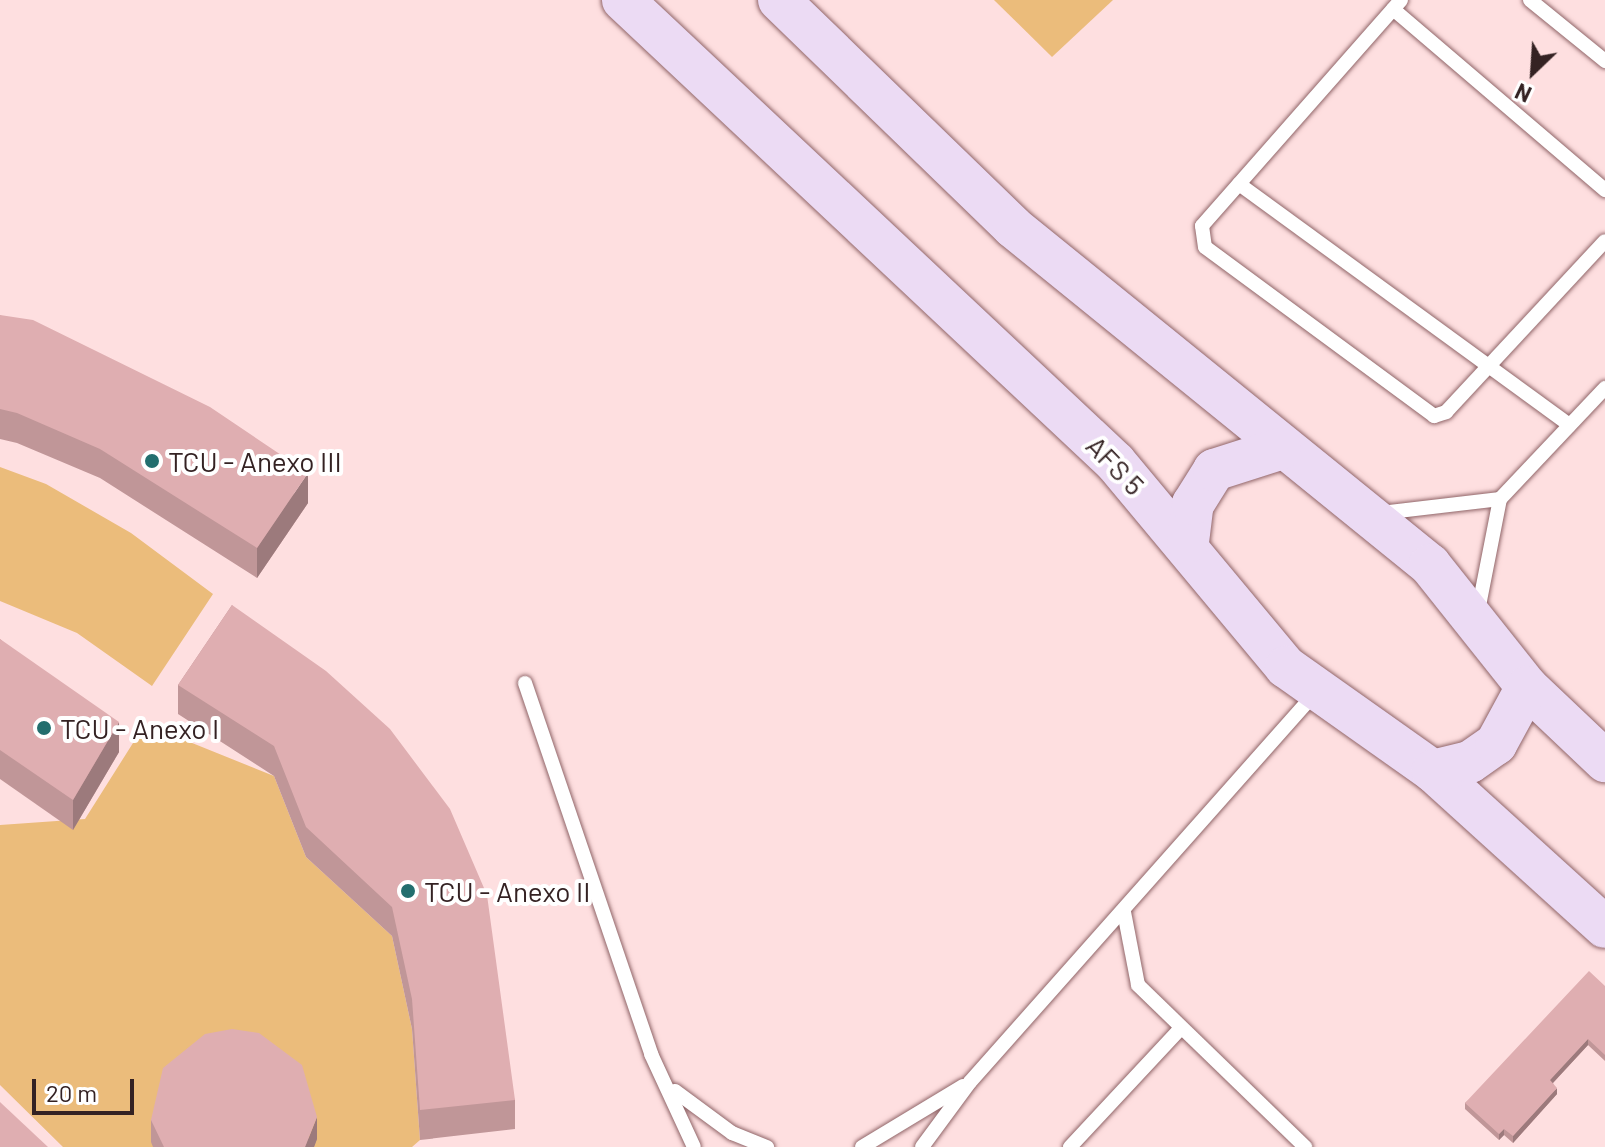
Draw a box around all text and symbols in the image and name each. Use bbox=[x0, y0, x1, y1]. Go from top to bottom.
north arrow bbox=[1493, 32, 1573, 112]
text: N bbox=[1511, 79, 1535, 109]
street label: AFS 5 bbox=[1080, 428, 1152, 502]
place label: TCU - Anexo III bbox=[168, 444, 342, 478]
marker: TCU - Anexo III bbox=[143, 452, 161, 470]
place label: TCU - Anexo I bbox=[60, 711, 219, 745]
marker: TCU - Anexo I bbox=[35, 719, 53, 737]
place label: TCU - Anexo II bbox=[424, 874, 591, 908]
marker: TCU - Anexo II bbox=[399, 882, 417, 900]
scale bar bbox=[36, 1063, 138, 1113]
text: 20 m bbox=[46, 1078, 97, 1107]

